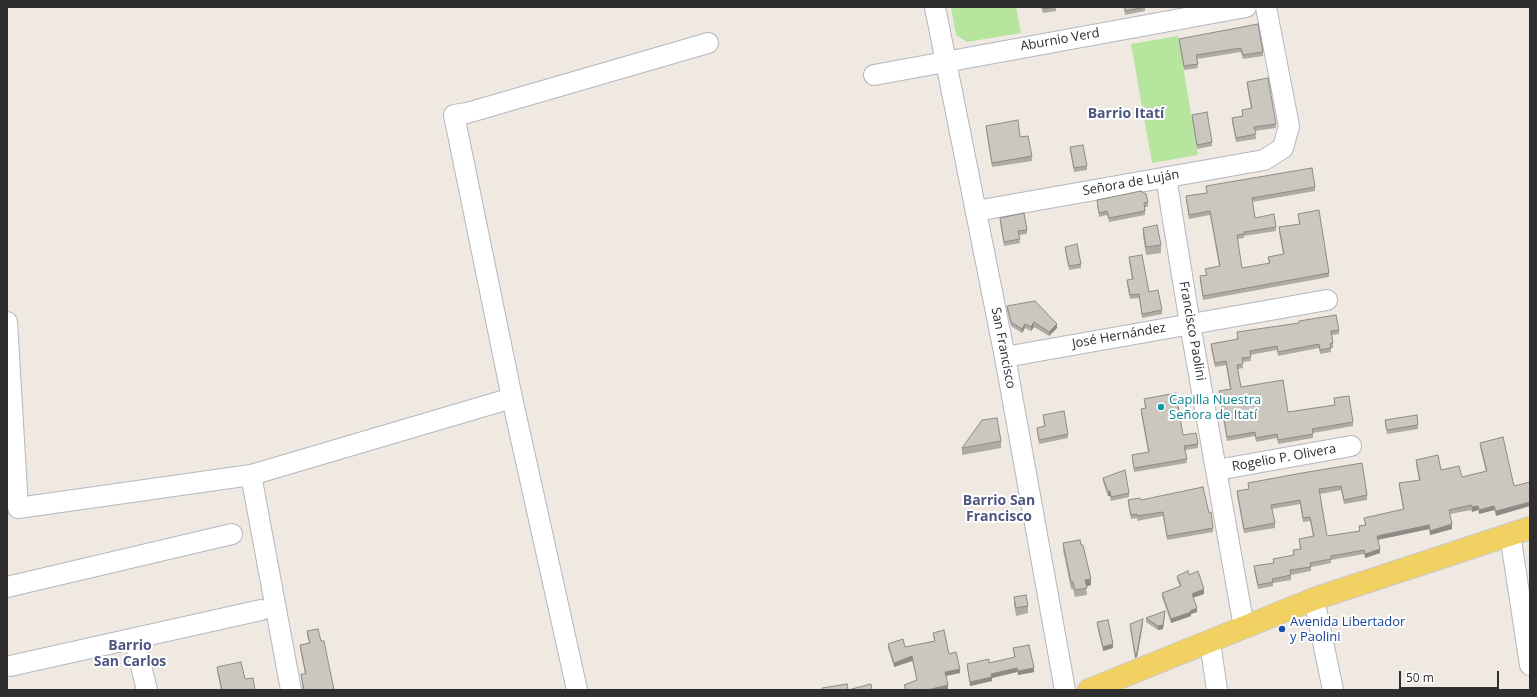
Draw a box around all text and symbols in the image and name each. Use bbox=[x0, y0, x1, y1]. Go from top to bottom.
street label: Aburnio Verd bbox=[1019, 25, 1101, 55]
district label: Barrio Itatí bbox=[1088, 106, 1164, 122]
street label: Señora de Luján bbox=[1081, 167, 1181, 199]
street label: Francisco Paolini bbox=[1176, 280, 1208, 382]
street label: San Francisco bbox=[987, 306, 1019, 390]
street label: José Hernández bbox=[1071, 320, 1167, 352]
place label: Capilla Nuestra Señora de Itatí bbox=[1169, 392, 1261, 423]
marker: Capilla Nuestra Señora de Itatí bbox=[1156, 402, 1166, 412]
street label: Rogelio P. Olivera bbox=[1231, 441, 1337, 475]
district label: Barrio San Francisco bbox=[963, 493, 1035, 526]
place label: Avenida Libertador y Paolini bbox=[1290, 614, 1405, 645]
marker: Avenida Libertador y Paolini bbox=[1277, 624, 1287, 634]
district label: Barrio San Carlos bbox=[94, 638, 166, 670]
scale bar bbox=[1401, 663, 1501, 689]
text: 50 m bbox=[1406, 669, 1434, 686]

